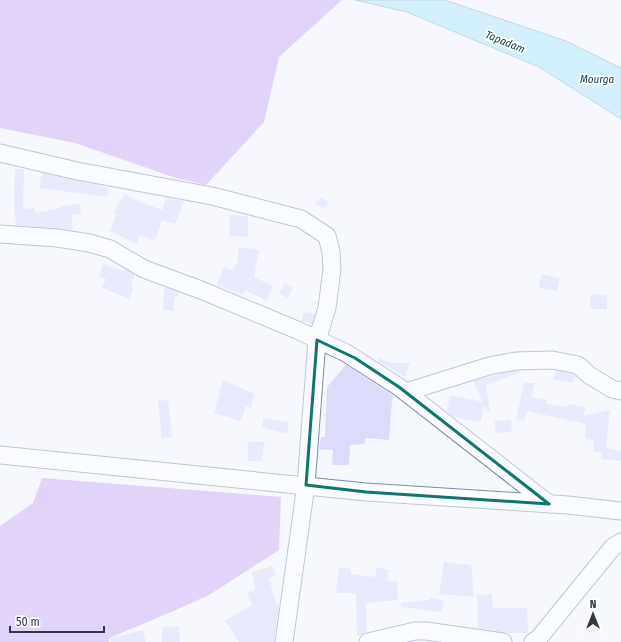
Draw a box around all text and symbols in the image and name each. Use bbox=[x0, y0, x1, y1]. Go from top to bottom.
water label: Tapadam bbox=[483, 28, 527, 56]
water label: Mourga bbox=[580, 73, 614, 86]
north arrow bbox=[573, 594, 613, 634]
text: N bbox=[590, 598, 596, 611]
scale bar bbox=[10, 608, 104, 634]
text: 50 m bbox=[16, 615, 40, 629]

